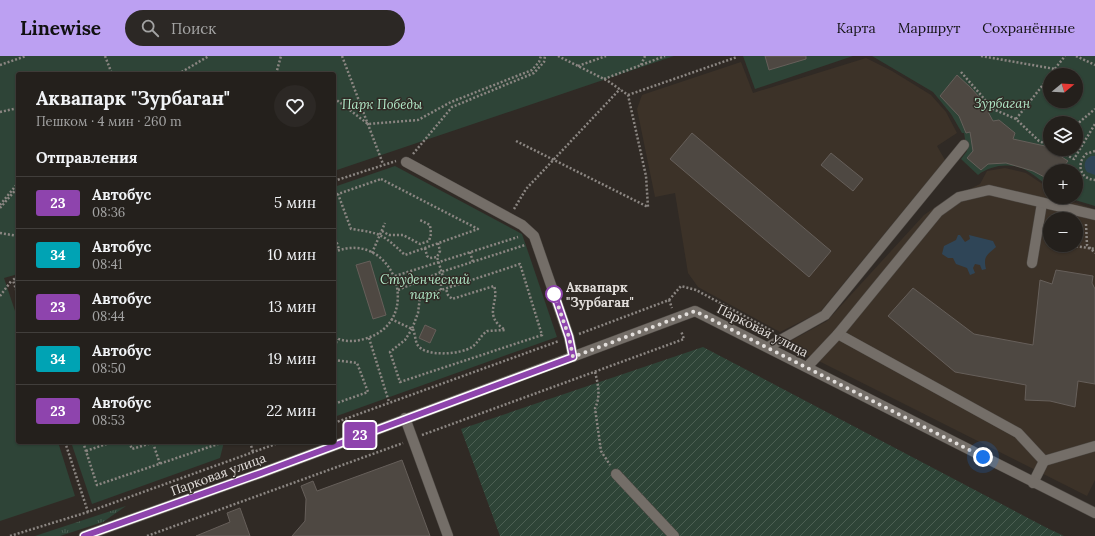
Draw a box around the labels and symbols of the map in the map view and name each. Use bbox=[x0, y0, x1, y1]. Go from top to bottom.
north arrow bbox=[1043, 68, 1083, 108]
park label: Зурбаган bbox=[974, 95, 1030, 112]
park label: Парк Победы bbox=[342, 96, 423, 113]
park label: Студенческий парк bbox=[380, 271, 470, 303]
place label: Аквапарк "Зурбаган" bbox=[566, 279, 634, 311]
marker: Аквапарк "Зурбаган" bbox=[545, 285, 563, 303]
street label: Парковая улица bbox=[714, 300, 811, 361]
line badge: 23 bbox=[342, 422, 378, 448]
your location bbox=[973, 447, 993, 467]
street label: Парковая улица bbox=[168, 449, 268, 500]

